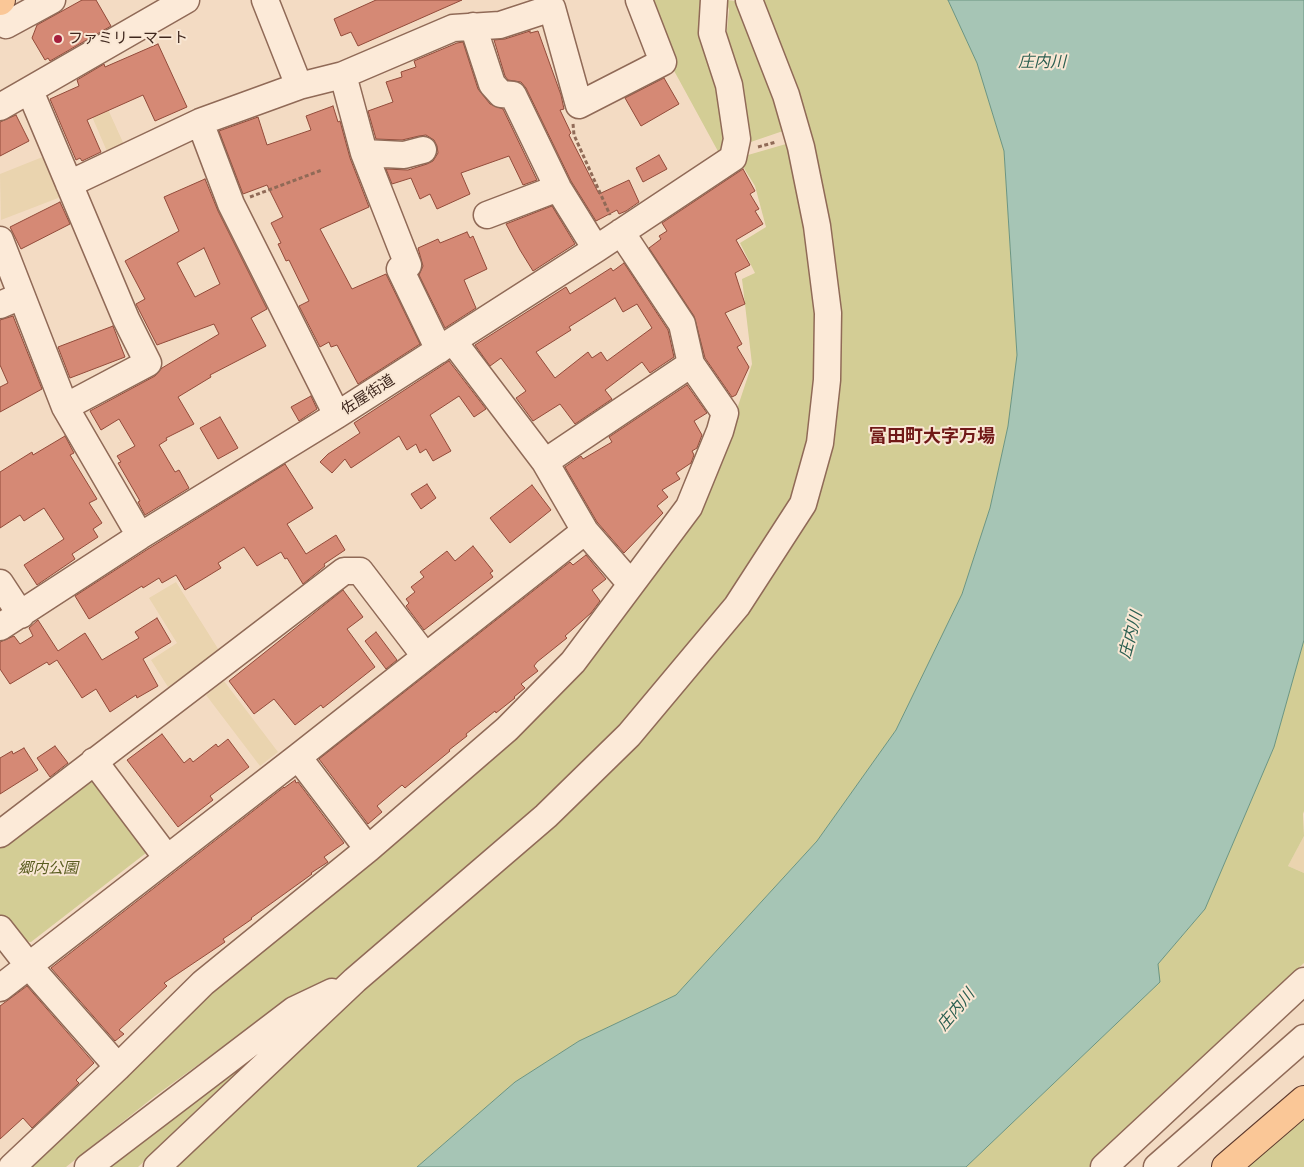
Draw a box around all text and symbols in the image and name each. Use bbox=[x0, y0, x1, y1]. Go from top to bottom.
place label: ファミリーマート bbox=[68, 30, 188, 48]
marker: ファミリーマート bbox=[52, 33, 64, 45]
water label: 庄内川 bbox=[1018, 52, 1066, 72]
street label: 佐屋街道 bbox=[338, 371, 398, 419]
district label: 富田町大字万場 bbox=[869, 426, 995, 448]
water label: 庄内川 bbox=[1116, 609, 1146, 661]
park label: 郷内公園 bbox=[18, 860, 78, 878]
water label: 庄内川 bbox=[933, 985, 979, 1035]

